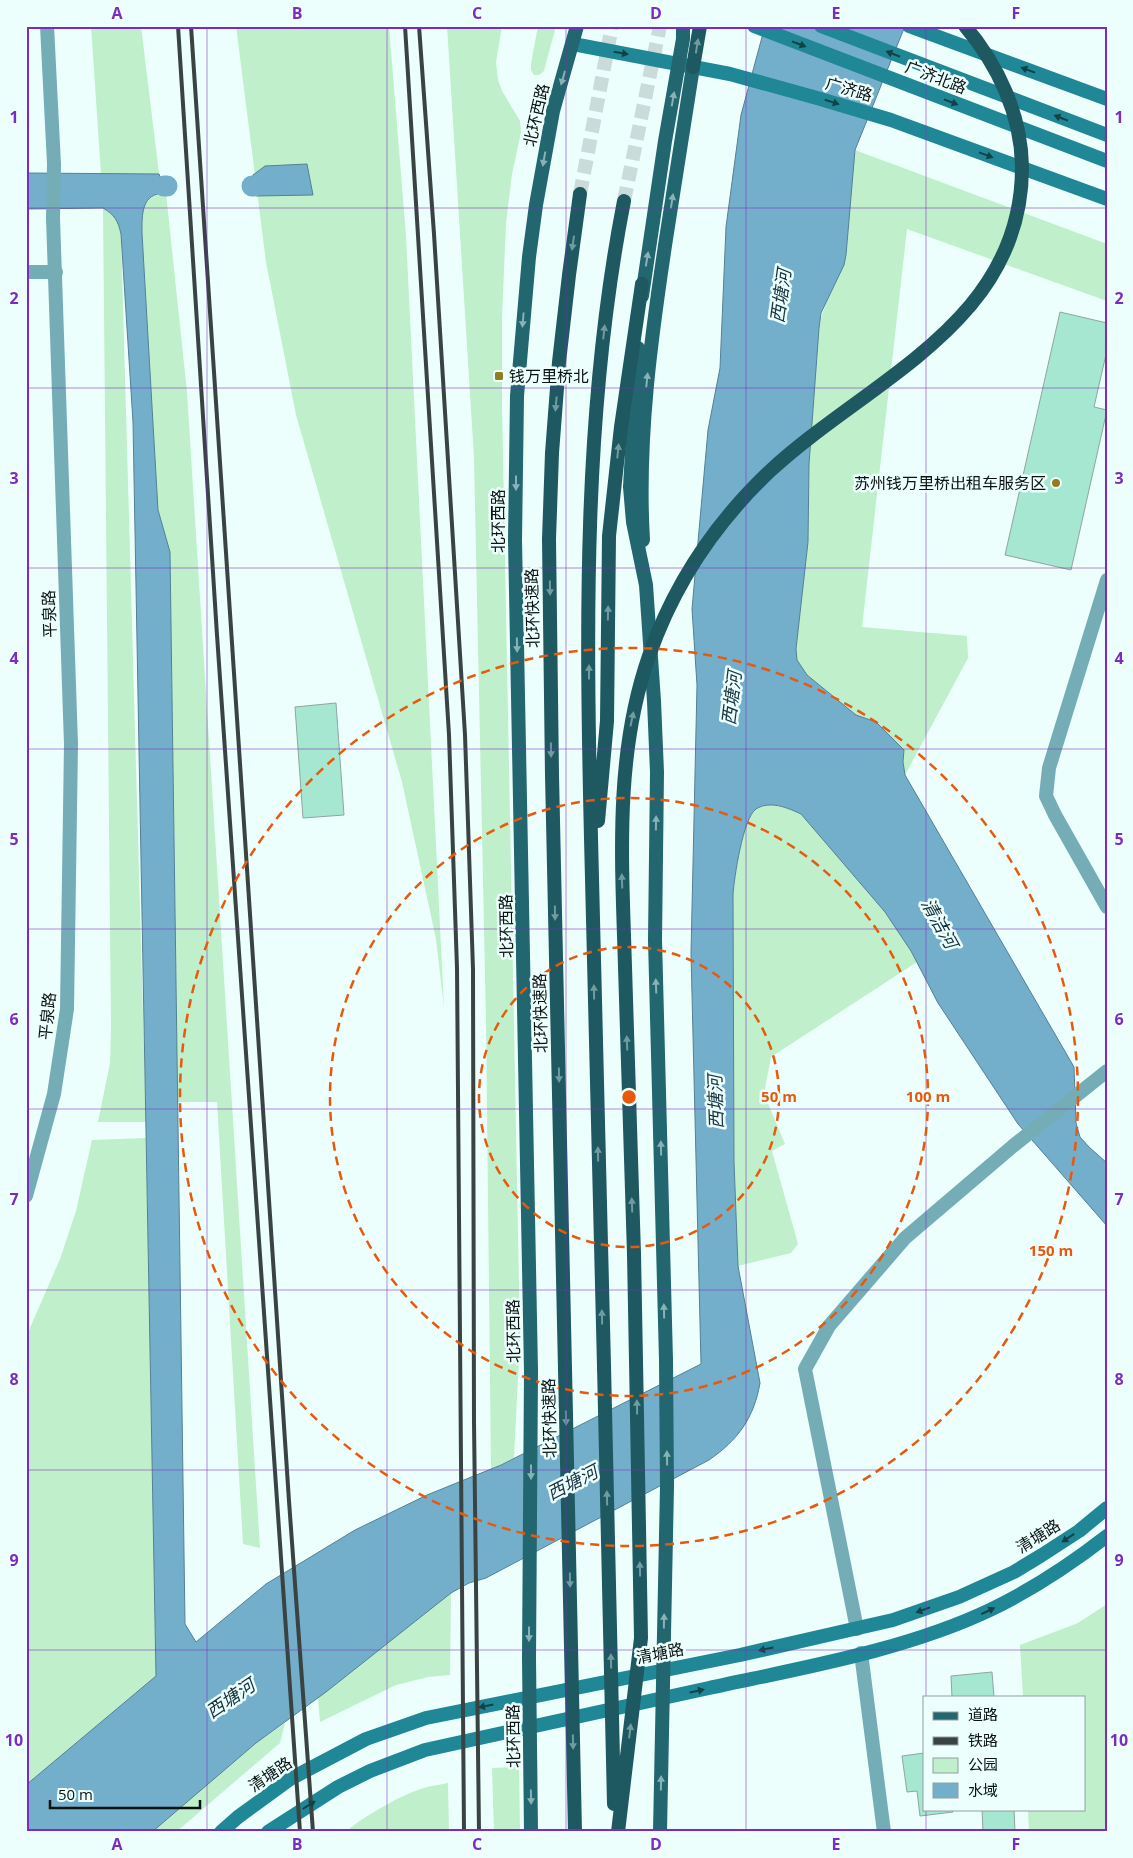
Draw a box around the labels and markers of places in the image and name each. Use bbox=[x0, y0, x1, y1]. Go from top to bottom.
place label: 钱万里桥北 bbox=[509, 365, 589, 387]
marker: 钱万里桥北 bbox=[493, 370, 505, 382]
place label: 苏州钱万里桥出租车服务区 bbox=[854, 472, 1046, 494]
marker: 苏州钱万里桥出租车服务区 bbox=[1050, 477, 1062, 489]
centre of rings bbox=[620, 1088, 638, 1106]

